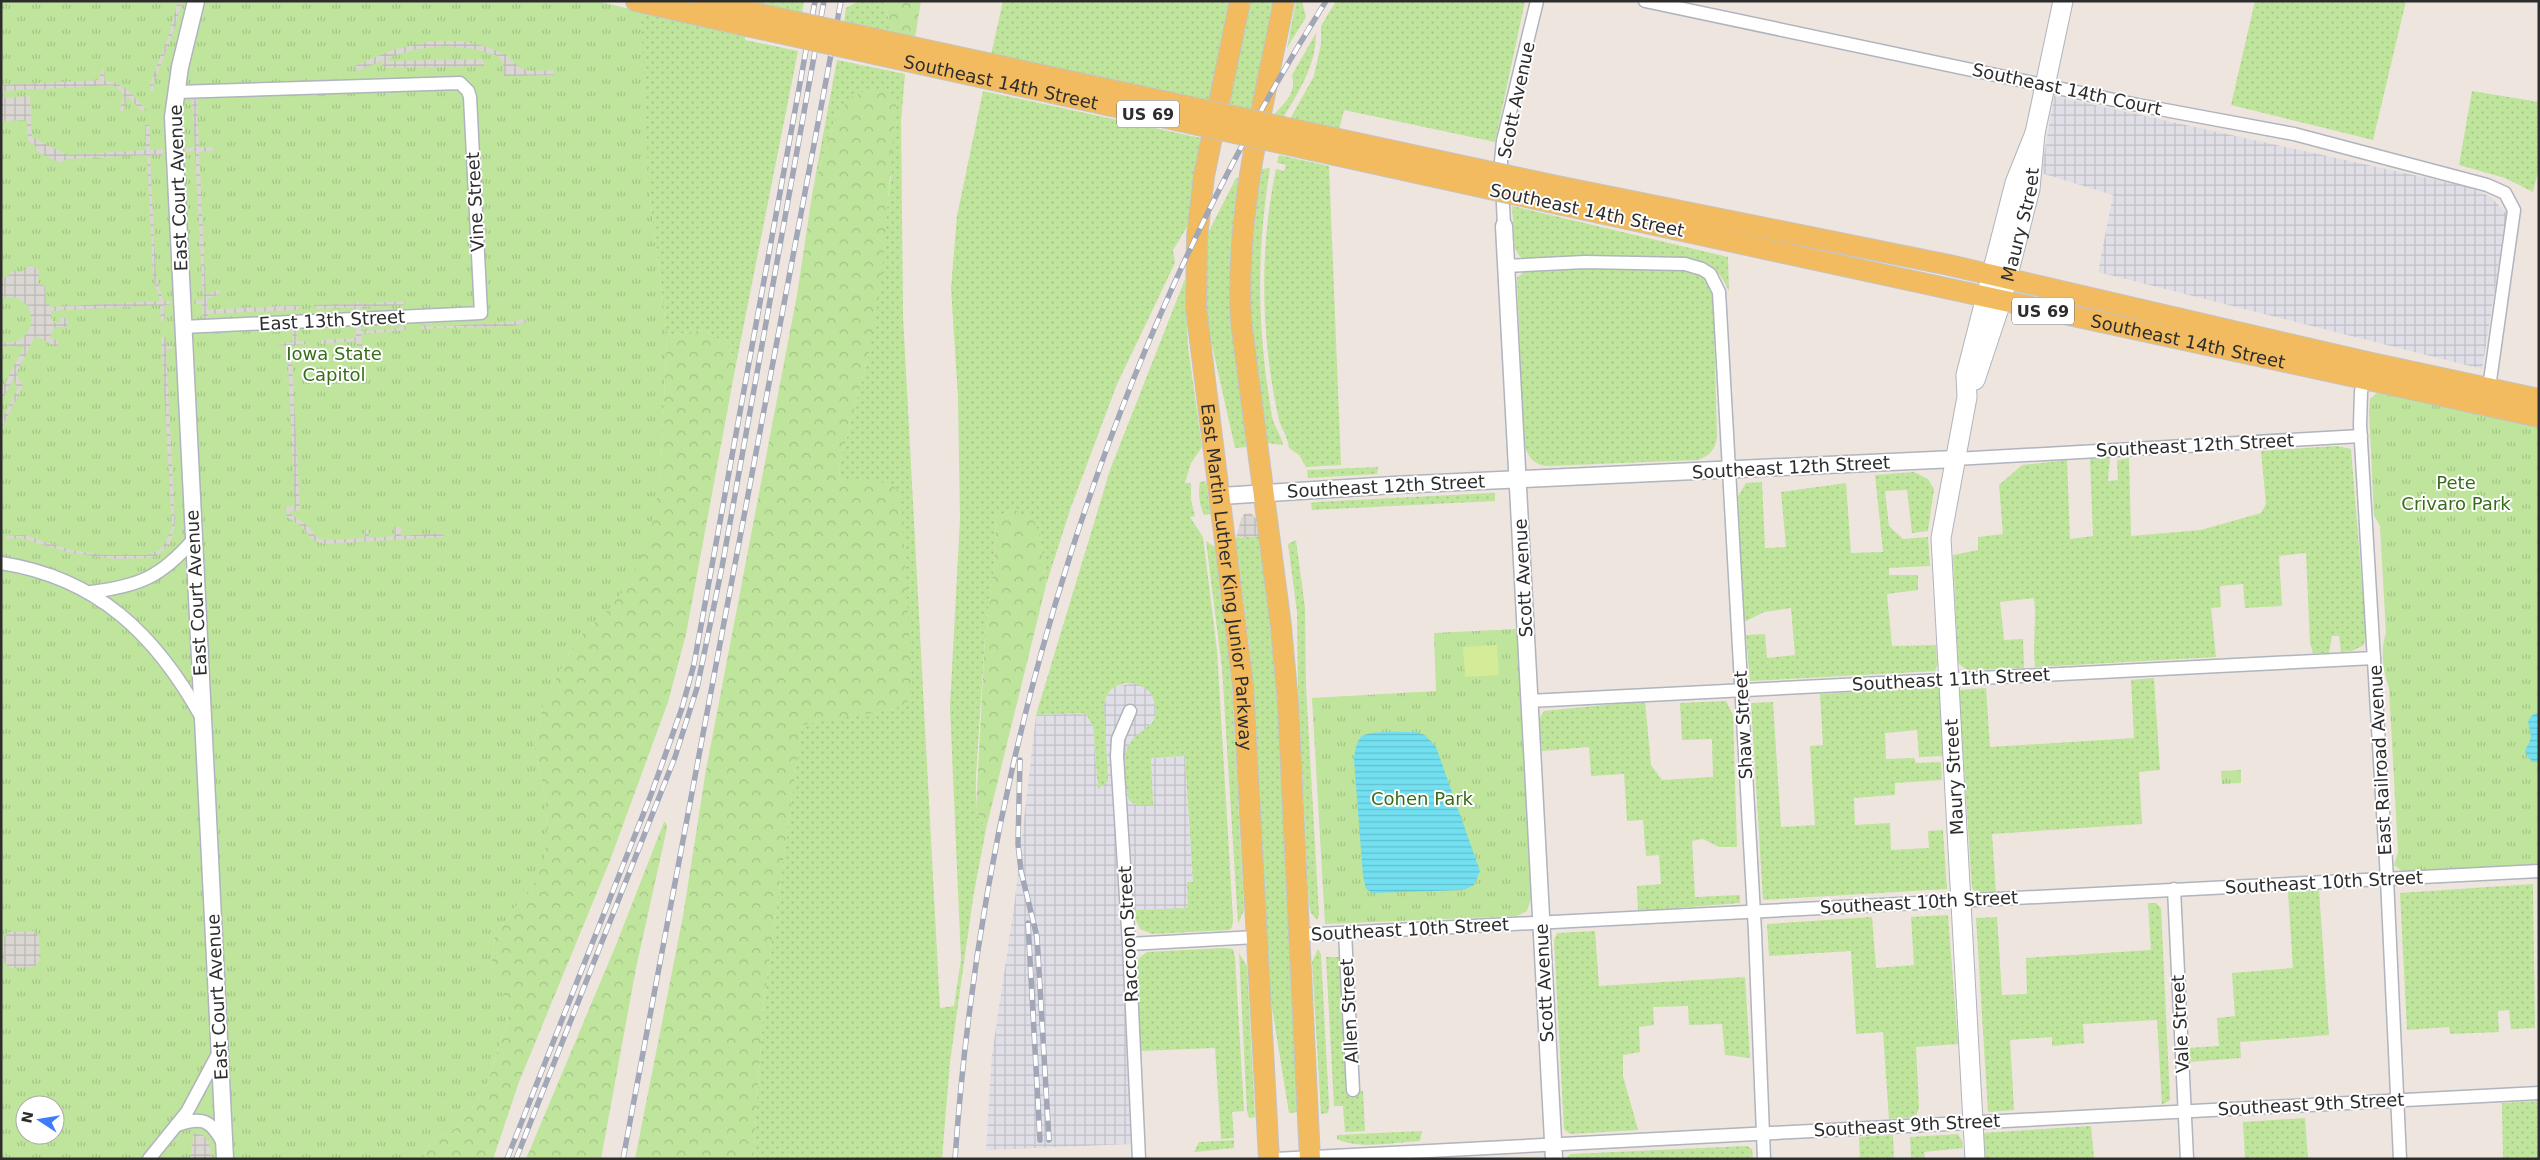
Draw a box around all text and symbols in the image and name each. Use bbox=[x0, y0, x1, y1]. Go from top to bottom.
street label: Scott Avenue bbox=[1493, 40, 1539, 160]
street label: Southeast 14th Street bbox=[902, 50, 1100, 113]
street label: Southeast 14th Court bbox=[1970, 59, 2164, 119]
road number: US 69 bbox=[1117, 100, 1179, 128]
street label: East Court Avenue bbox=[165, 104, 191, 272]
street label: Vine Street bbox=[462, 152, 488, 252]
street label: Maury Street bbox=[1996, 167, 2042, 284]
street label: Southeast 14th Street bbox=[1488, 179, 1686, 241]
road number: US 69 bbox=[2012, 298, 2074, 324]
street label: East 13th Street bbox=[258, 306, 406, 334]
street label: Southeast 14th Street bbox=[2089, 309, 2287, 372]
park label: Iowa State Capitol bbox=[286, 343, 382, 385]
street label: East Martin Luther King Junior Parkway bbox=[1197, 402, 1257, 752]
street label: Southeast 12th Street bbox=[2095, 429, 2295, 461]
street label: Southeast 12th Street bbox=[1691, 451, 1891, 483]
street label: Southeast 12th Street bbox=[1286, 470, 1486, 502]
park label: Pete Crivaro Park bbox=[2401, 472, 2511, 514]
street label: East Court Avenue bbox=[181, 509, 211, 677]
street label: Scott Avenue bbox=[1509, 518, 1537, 638]
street label: Southeast 11th Street bbox=[1851, 663, 2051, 695]
street label: East Railroad Avenue bbox=[2365, 664, 2395, 856]
street label: Shaw Street bbox=[1730, 670, 1756, 780]
street label: Maury Street bbox=[1940, 718, 1968, 836]
park label: Cohen Park bbox=[1371, 788, 1474, 809]
street label: Raccoon Street bbox=[1114, 865, 1142, 1003]
street label: Southeast 10th Street bbox=[2224, 866, 2424, 898]
street label: Southeast 10th Street bbox=[1819, 886, 2019, 918]
street label: East Court Avenue bbox=[202, 913, 232, 1081]
street label: Southeast 10th Street bbox=[1310, 913, 1510, 945]
street label: Scott Avenue bbox=[1530, 923, 1558, 1043]
street label: Allen Street bbox=[1336, 958, 1362, 1064]
street label: Vale Street bbox=[2167, 974, 2193, 1074]
street label: Southeast 9th Street bbox=[2217, 1089, 2405, 1119]
north arrow bbox=[15, 1095, 65, 1145]
text: N bbox=[18, 1110, 36, 1125]
street label: Southeast 9th Street bbox=[1813, 1110, 2001, 1140]

